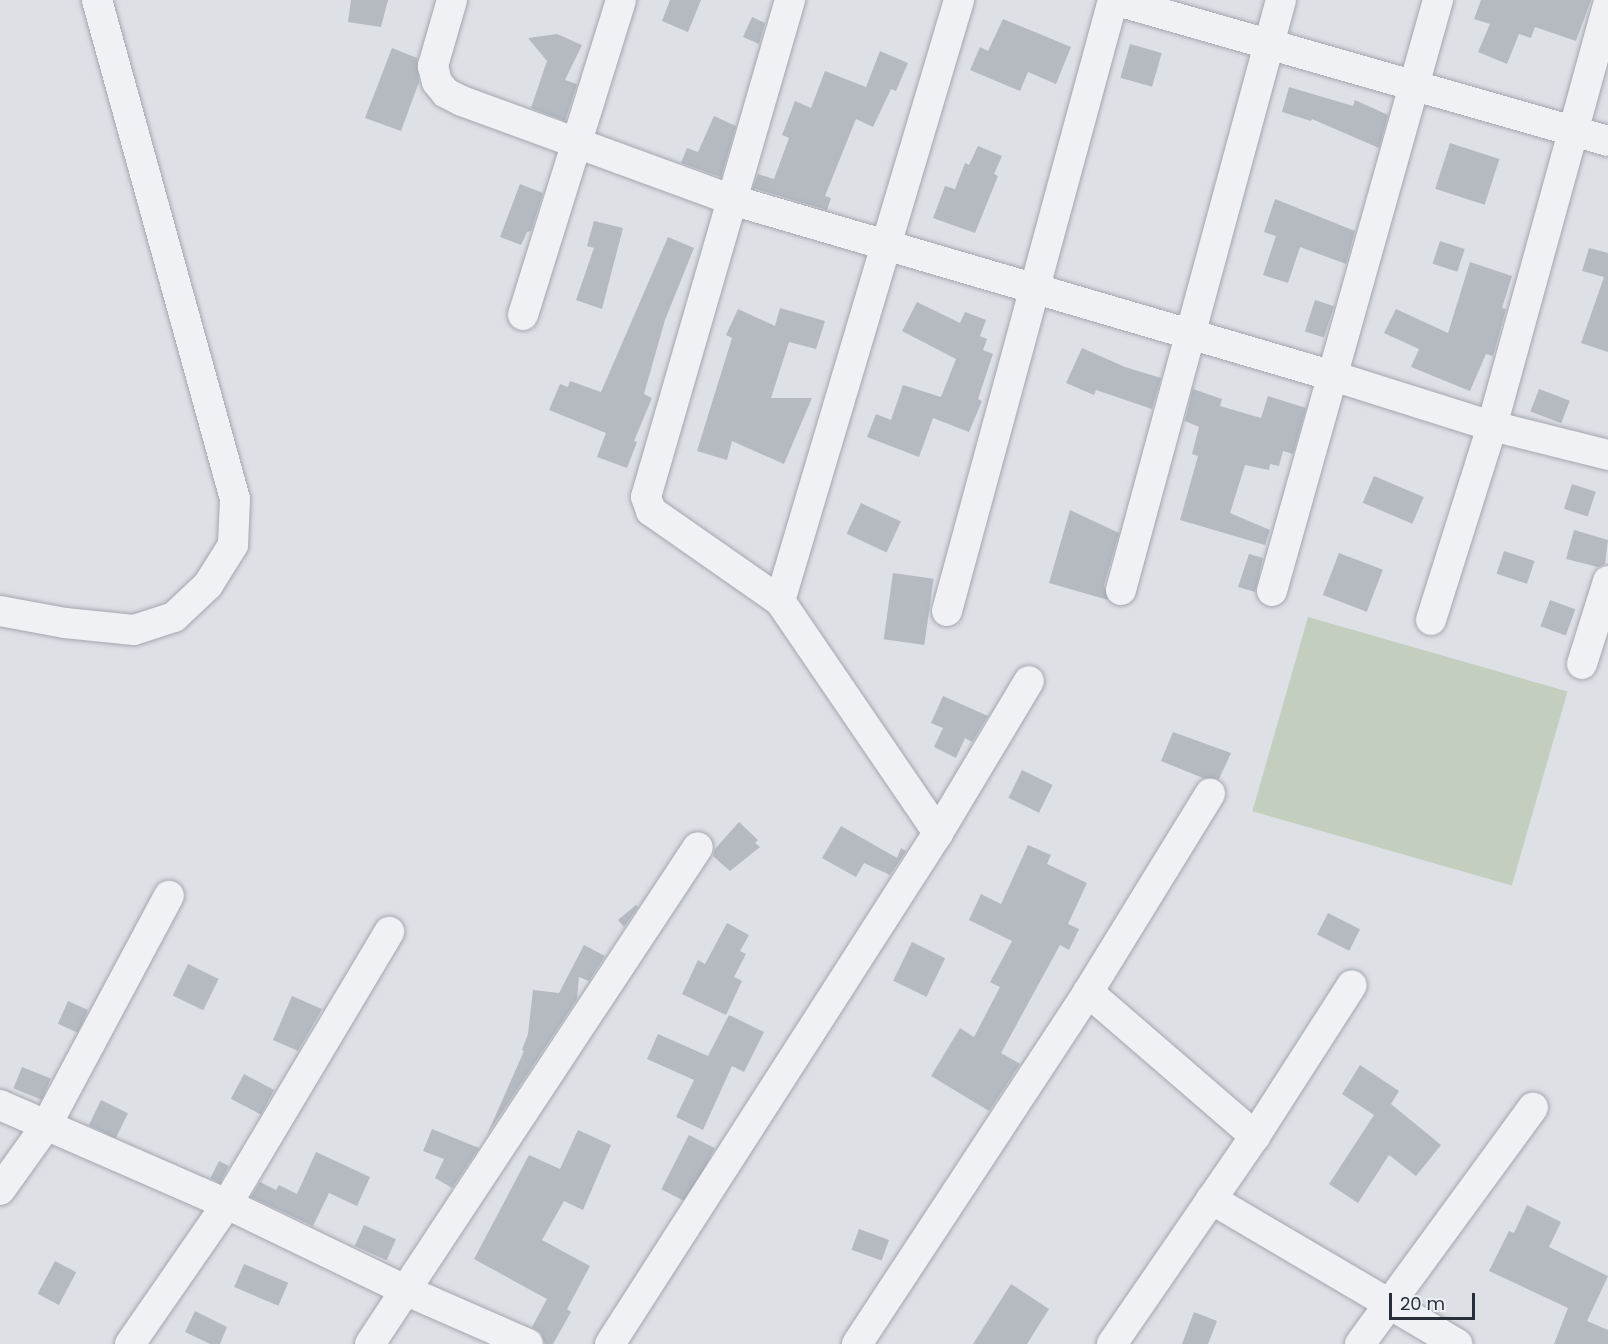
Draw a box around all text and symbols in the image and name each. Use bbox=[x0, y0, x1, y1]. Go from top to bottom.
scale bar bbox=[1392, 1281, 1478, 1319]
text: 20 m bbox=[1400, 1291, 1445, 1316]

